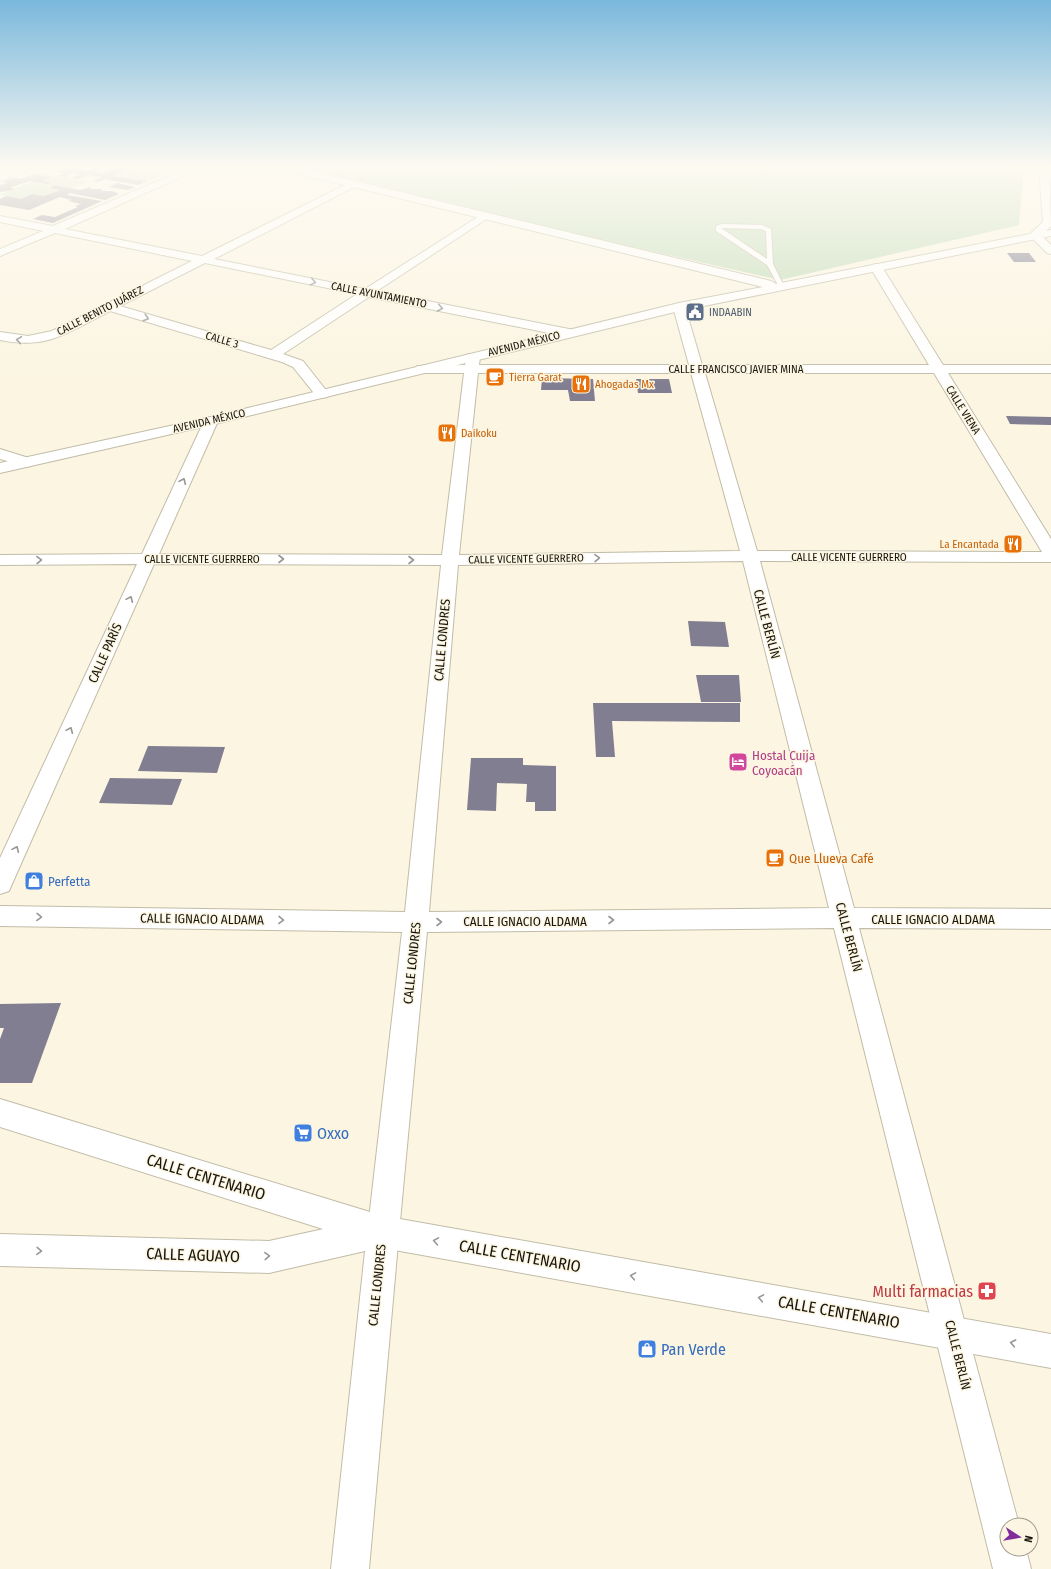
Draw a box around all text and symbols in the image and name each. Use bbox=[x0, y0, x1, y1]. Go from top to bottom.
one-way arrow bbox=[310, 277, 316, 285]
street label: CALLE AYUNTAMIENTO bbox=[330, 279, 428, 311]
street label: CALLE BENITO JUÁREZ bbox=[54, 283, 145, 338]
public building icon: INDAABIN bbox=[684, 301, 706, 323]
one-way arrow bbox=[437, 303, 443, 311]
place label: INDAABIN bbox=[709, 306, 752, 319]
one-way arrow bbox=[143, 313, 149, 321]
street label: AVENIDA MÉXICO bbox=[486, 328, 562, 359]
street label: CALLE 3 bbox=[204, 329, 240, 351]
one-way arrow bbox=[16, 336, 22, 345]
street label: CALLE FRANCISCO JAVIER MINA bbox=[669, 363, 804, 376]
cafe icon: Tierra Garat bbox=[484, 366, 506, 388]
place label: Tierra Garat bbox=[509, 371, 562, 384]
restaurant icon: Ahogadas Mx bbox=[570, 373, 592, 395]
place label: Ahogadas Mx bbox=[595, 378, 654, 391]
street label: CALLE VIENA bbox=[943, 383, 983, 437]
street label: AVENIDA MÉXICO bbox=[171, 405, 247, 436]
restaurant icon: Daikoku bbox=[436, 422, 458, 444]
place label: Daikoku bbox=[461, 427, 497, 440]
one-way arrow bbox=[178, 478, 186, 485]
restaurant icon: La Encantada bbox=[1002, 533, 1024, 555]
place label: La Encantada bbox=[939, 538, 999, 551]
street label: CALLE VICENTE GUERRERO bbox=[468, 551, 584, 567]
street label: CALLE VICENTE GUERRERO bbox=[791, 551, 907, 564]
street label: CALLE VICENTE GUERRERO bbox=[144, 553, 260, 566]
one-way arrow bbox=[594, 554, 600, 562]
one-way arrow bbox=[278, 555, 284, 563]
one-way arrow bbox=[408, 555, 414, 564]
one-way arrow bbox=[36, 556, 42, 564]
street label: CALLE BERLÍN bbox=[751, 588, 783, 660]
one-way arrow bbox=[125, 596, 133, 603]
street label: CALLE LONDRES bbox=[431, 598, 453, 682]
street label: CALLE PARÍS bbox=[85, 621, 125, 685]
one-way arrow bbox=[65, 727, 73, 735]
place label: Hostal Cuija Coyoacán bbox=[752, 748, 815, 778]
hotel icon: Hostal Cuija Coyoacán bbox=[727, 751, 749, 773]
one-way arrow bbox=[11, 845, 19, 853]
cafe icon: Que Llueva Café bbox=[764, 847, 786, 869]
place label: Que Llueva Café bbox=[789, 851, 874, 866]
shop icon: Perfetta bbox=[23, 870, 45, 892]
place label: Perfetta bbox=[48, 874, 90, 889]
street label: CALLE BERLÍN bbox=[833, 901, 865, 973]
street label: CALLE IGNACIO ALDAMA bbox=[140, 910, 264, 928]
street label: CALLE IGNACIO ALDAMA bbox=[871, 912, 995, 927]
one-way arrow bbox=[36, 913, 42, 921]
street label: CALLE IGNACIO ALDAMA bbox=[463, 914, 587, 929]
one-way arrow bbox=[278, 916, 284, 924]
one-way arrow bbox=[608, 916, 614, 924]
one-way arrow bbox=[436, 918, 442, 926]
street label: CALLE LONDRES bbox=[400, 921, 424, 1005]
supermarket icon: Oxxo bbox=[292, 1122, 314, 1144]
place label: Oxxo bbox=[317, 1124, 349, 1143]
street label: CALLE CENTENARIO bbox=[144, 1150, 268, 1204]
street label: CALLE CENTENARIO bbox=[458, 1236, 582, 1276]
one-way arrow bbox=[433, 1237, 439, 1246]
street label: CALLE LONDRES bbox=[365, 1243, 389, 1327]
street label: CALLE AGUAYO bbox=[146, 1244, 240, 1266]
one-way arrow bbox=[36, 1246, 42, 1255]
one-way arrow bbox=[264, 1252, 270, 1261]
one-way arrow bbox=[630, 1272, 636, 1281]
pharmacy icon: Multi farmacias bbox=[976, 1280, 998, 1302]
place label: Multi farmacias bbox=[872, 1282, 973, 1301]
street label: CALLE CENTENARIO bbox=[777, 1292, 901, 1332]
one-way arrow bbox=[758, 1295, 764, 1303]
street label: CALLE BERLÍN bbox=[942, 1319, 974, 1391]
shop icon: Pan Verde bbox=[636, 1338, 658, 1360]
place label: Pan Verde bbox=[661, 1340, 726, 1359]
one-way arrow bbox=[1010, 1340, 1016, 1348]
north arrow bbox=[999, 1517, 1039, 1557]
text: N bbox=[1021, 1534, 1035, 1544]

